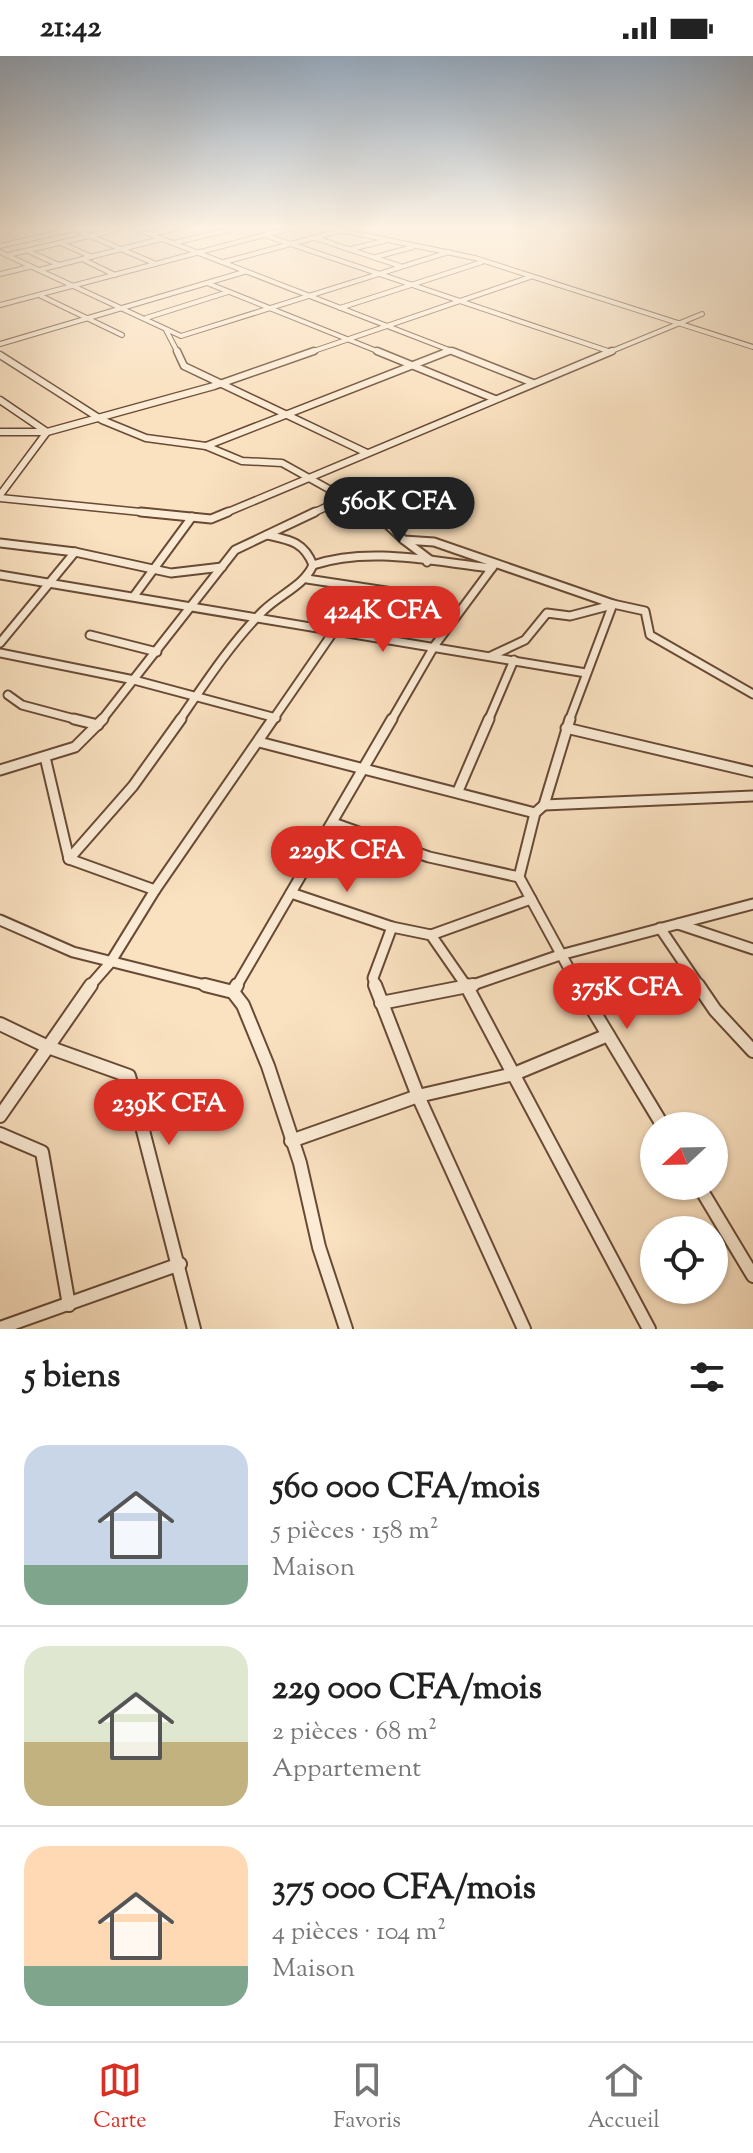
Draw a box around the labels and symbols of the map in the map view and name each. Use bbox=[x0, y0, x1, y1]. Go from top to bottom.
pin: 560K CFA bbox=[316, 477, 482, 545]
pin: 424K CFA bbox=[300, 586, 466, 654]
pin: 229K CFA bbox=[264, 826, 430, 894]
pin: 375K CFA bbox=[544, 963, 710, 1031]
pin: 239K CFA bbox=[86, 1079, 252, 1147]
north arrow bbox=[640, 1112, 728, 1200]

